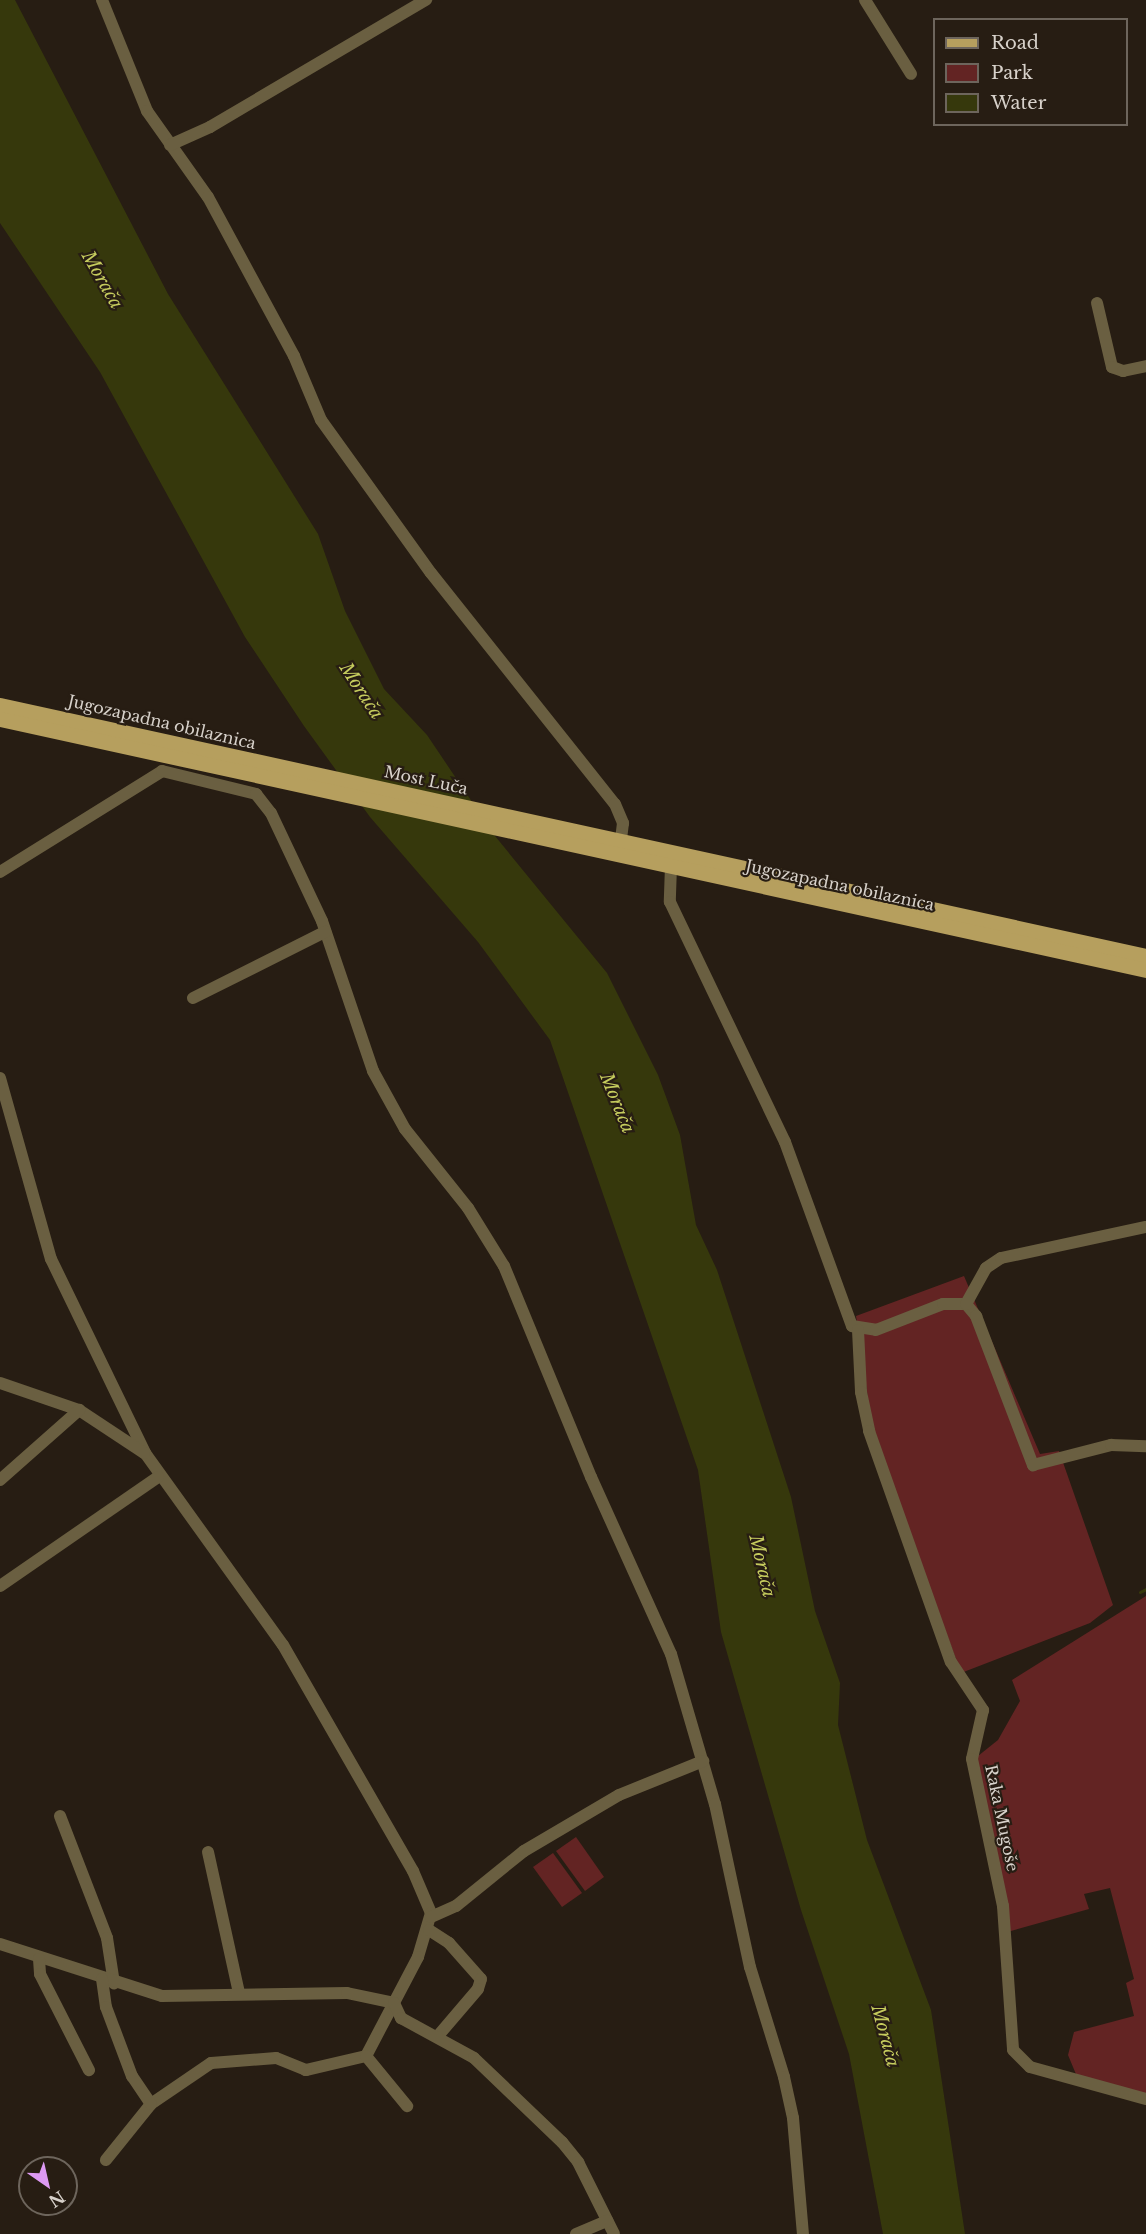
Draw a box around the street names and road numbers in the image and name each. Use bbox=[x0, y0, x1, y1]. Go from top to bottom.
street label: Jugozapadna obilaznica bbox=[66, 691, 258, 753]
street label: Most Luča bbox=[382, 762, 470, 798]
street label: Jugozapadna obilaznica bbox=[744, 856, 936, 914]
street label: Raka Mugoše bbox=[981, 1763, 1023, 1873]

